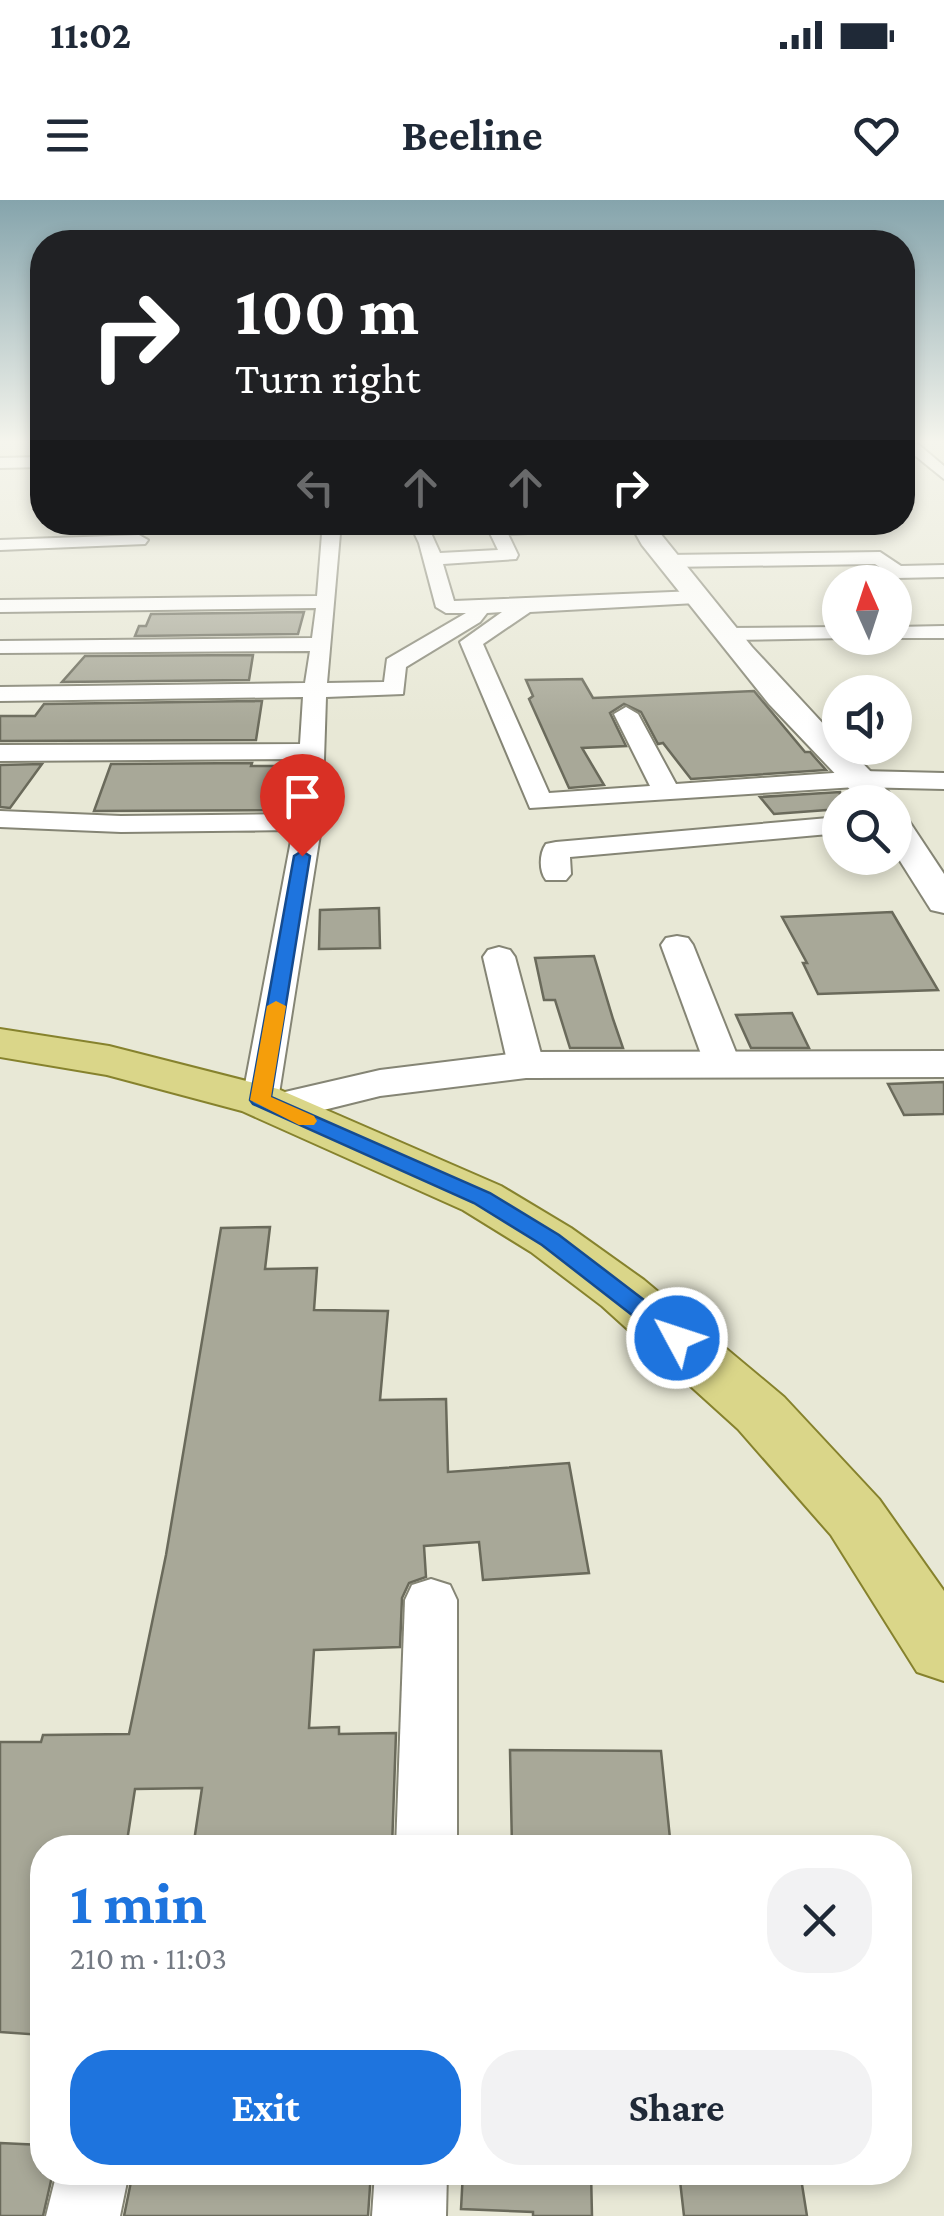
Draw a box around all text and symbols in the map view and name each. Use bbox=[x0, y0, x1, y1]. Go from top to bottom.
text: 11:02 bbox=[50, 14, 131, 56]
icon: menu bbox=[40, 108, 95, 163]
icon: heart bbox=[849, 108, 904, 163]
text: Beeline bbox=[401, 110, 543, 160]
icon: right bbox=[70, 270, 200, 400]
text: 100 m bbox=[235, 271, 419, 349]
text: Turn right bbox=[235, 353, 420, 403]
icon: left bbox=[288, 460, 343, 515]
icon: ahead bbox=[393, 460, 448, 515]
icon: ahead bbox=[498, 460, 553, 515]
icon: right bbox=[603, 460, 658, 515]
north arrow bbox=[822, 565, 912, 655]
map controls bbox=[822, 565, 912, 875]
button: sound bbox=[822, 675, 912, 765]
pin bbox=[260, 754, 345, 857]
icon: arrive bbox=[275, 769, 330, 824]
button: search bbox=[822, 785, 912, 875]
position arrow bbox=[625, 1286, 729, 1390]
button: close bbox=[767, 1868, 872, 1973]
text: 1 min bbox=[70, 1869, 207, 1936]
text: 210 m · 11:03 bbox=[70, 1940, 227, 1976]
button: Exit bbox=[70, 2050, 461, 2165]
button: Share bbox=[481, 2050, 872, 2165]

